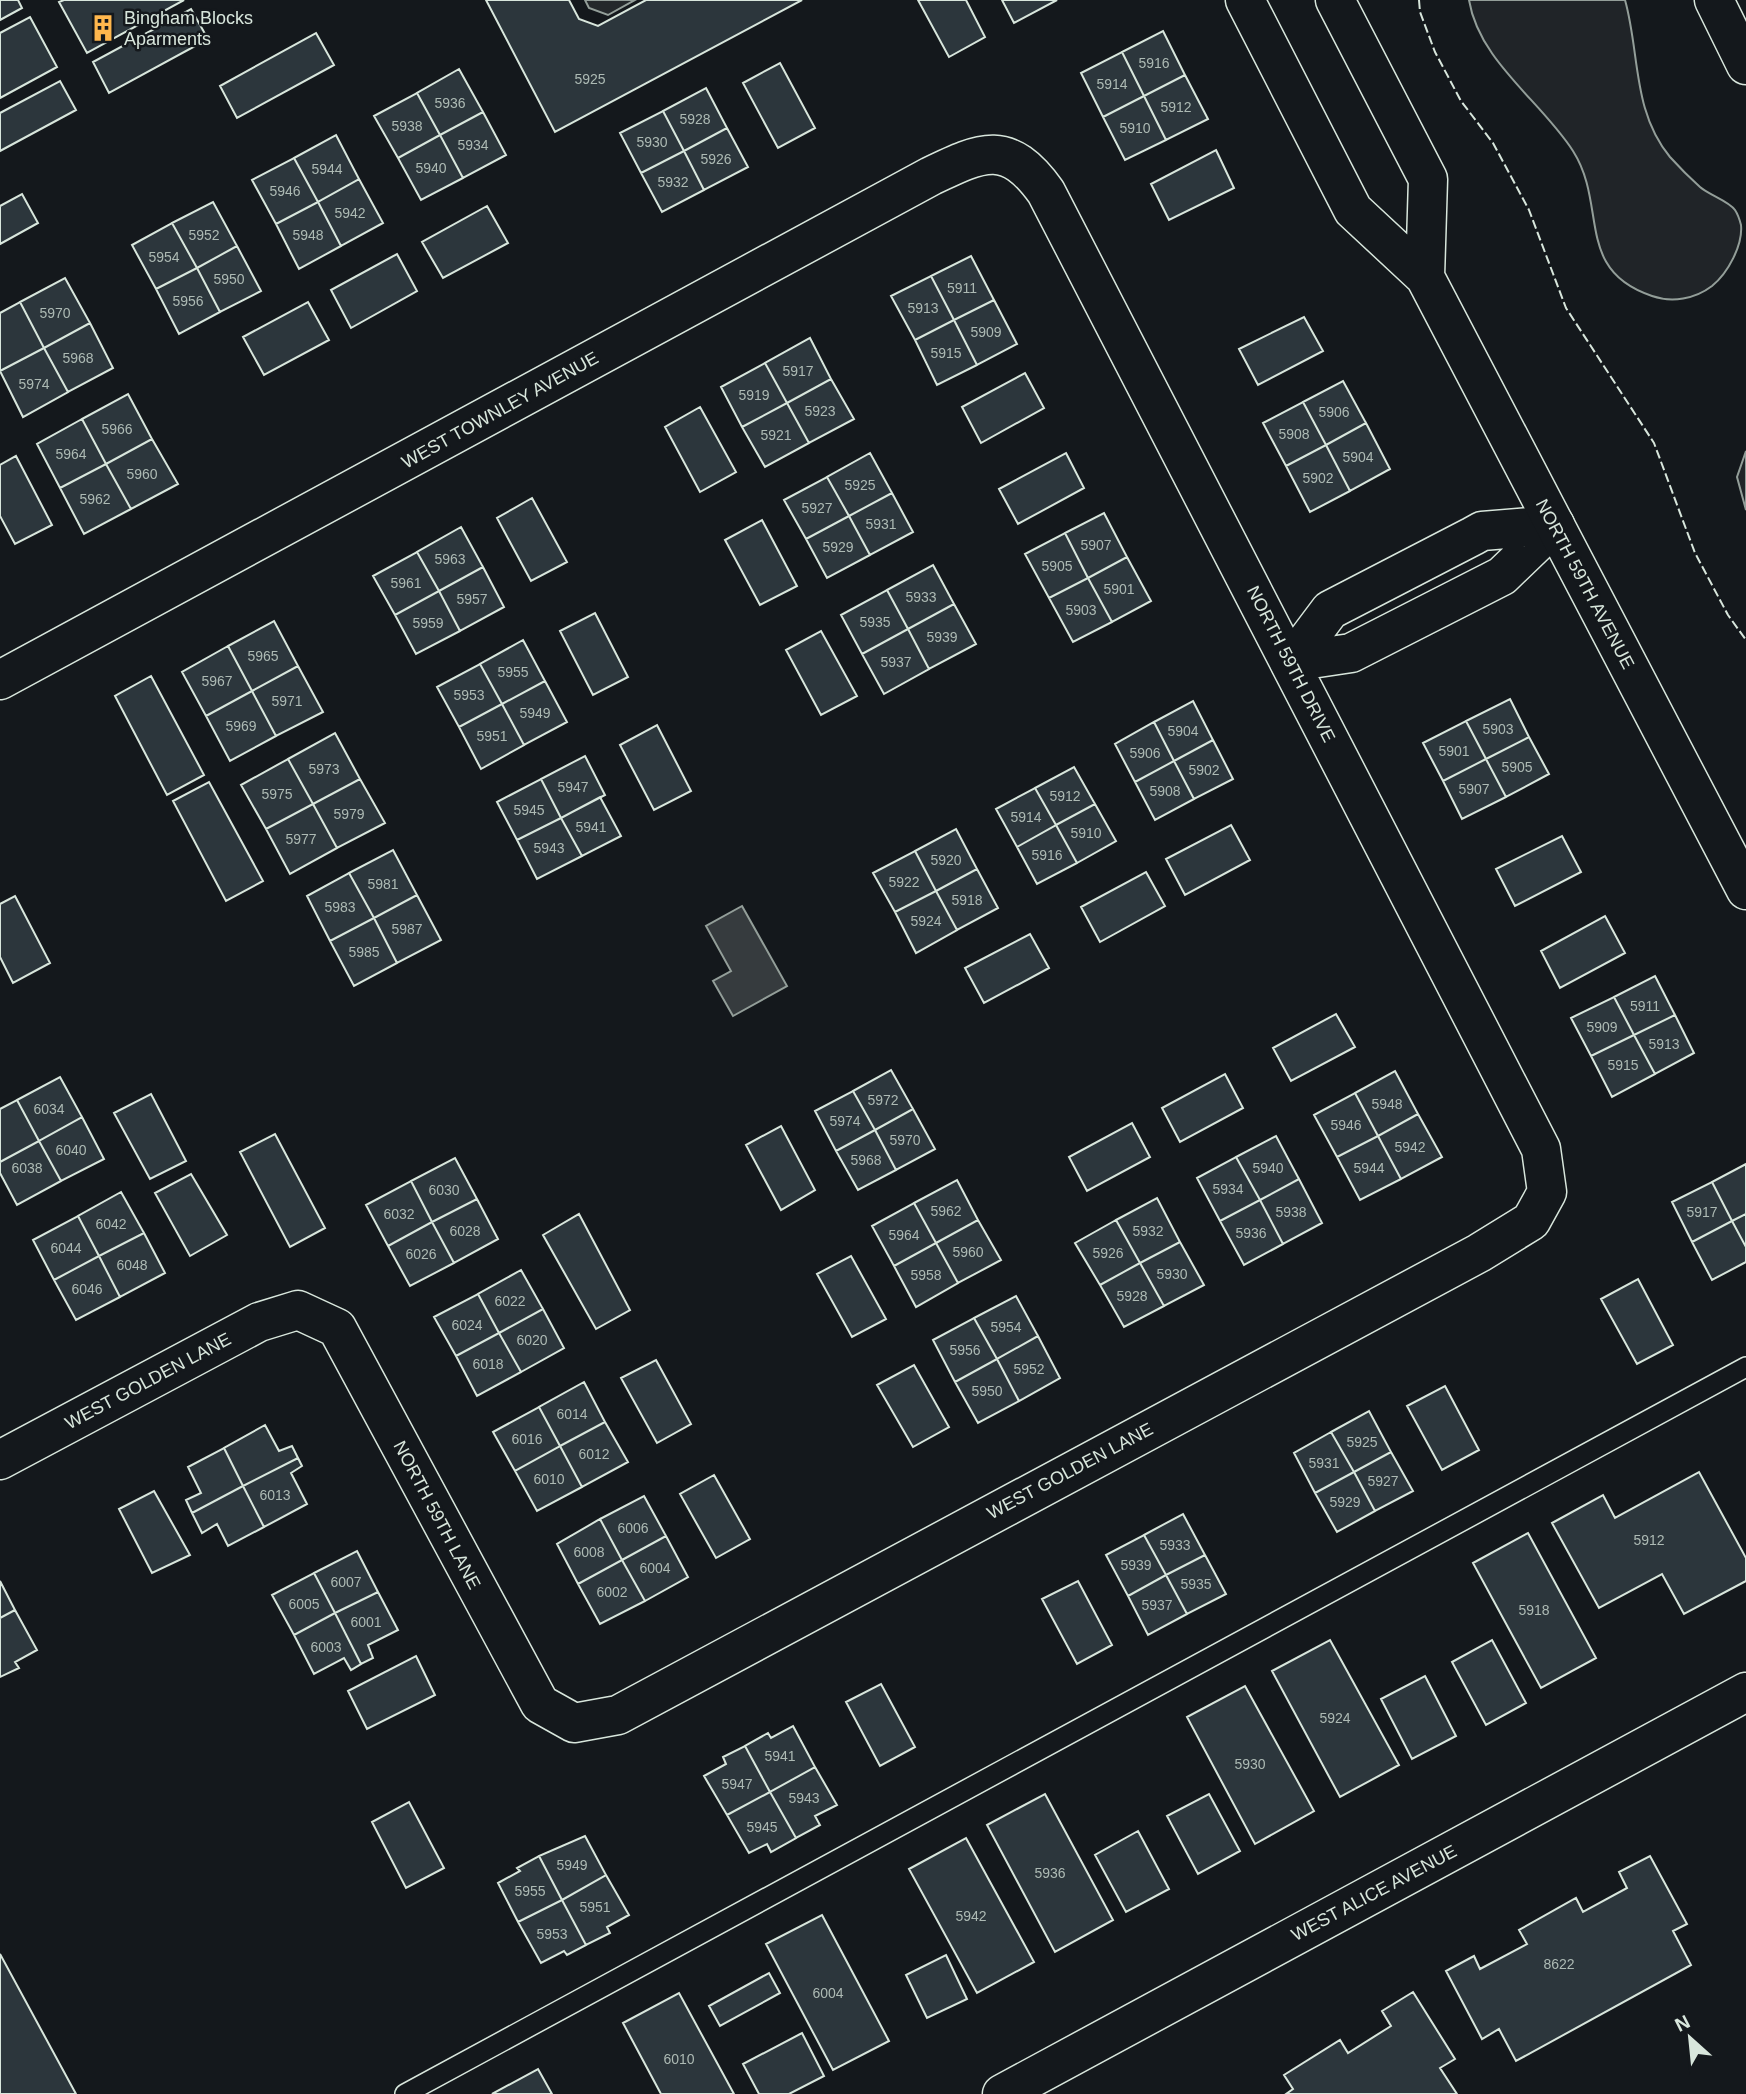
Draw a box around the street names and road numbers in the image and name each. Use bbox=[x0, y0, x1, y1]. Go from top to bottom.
street label: WEST TOWNLEY AVENUE bbox=[398, 348, 602, 472]
street label: NORTH 59TH AVENUE bbox=[1532, 496, 1638, 672]
street label: NORTH 59TH DRIVE bbox=[1243, 583, 1339, 745]
street label: WEST GOLDEN LANE bbox=[62, 1329, 234, 1433]
street label: WEST GOLDEN LANE bbox=[984, 1419, 1156, 1523]
street label: NORTH 59TH LANE bbox=[390, 1438, 484, 1592]
street label: WEST ALICE AVENUE bbox=[1288, 1841, 1460, 1945]

